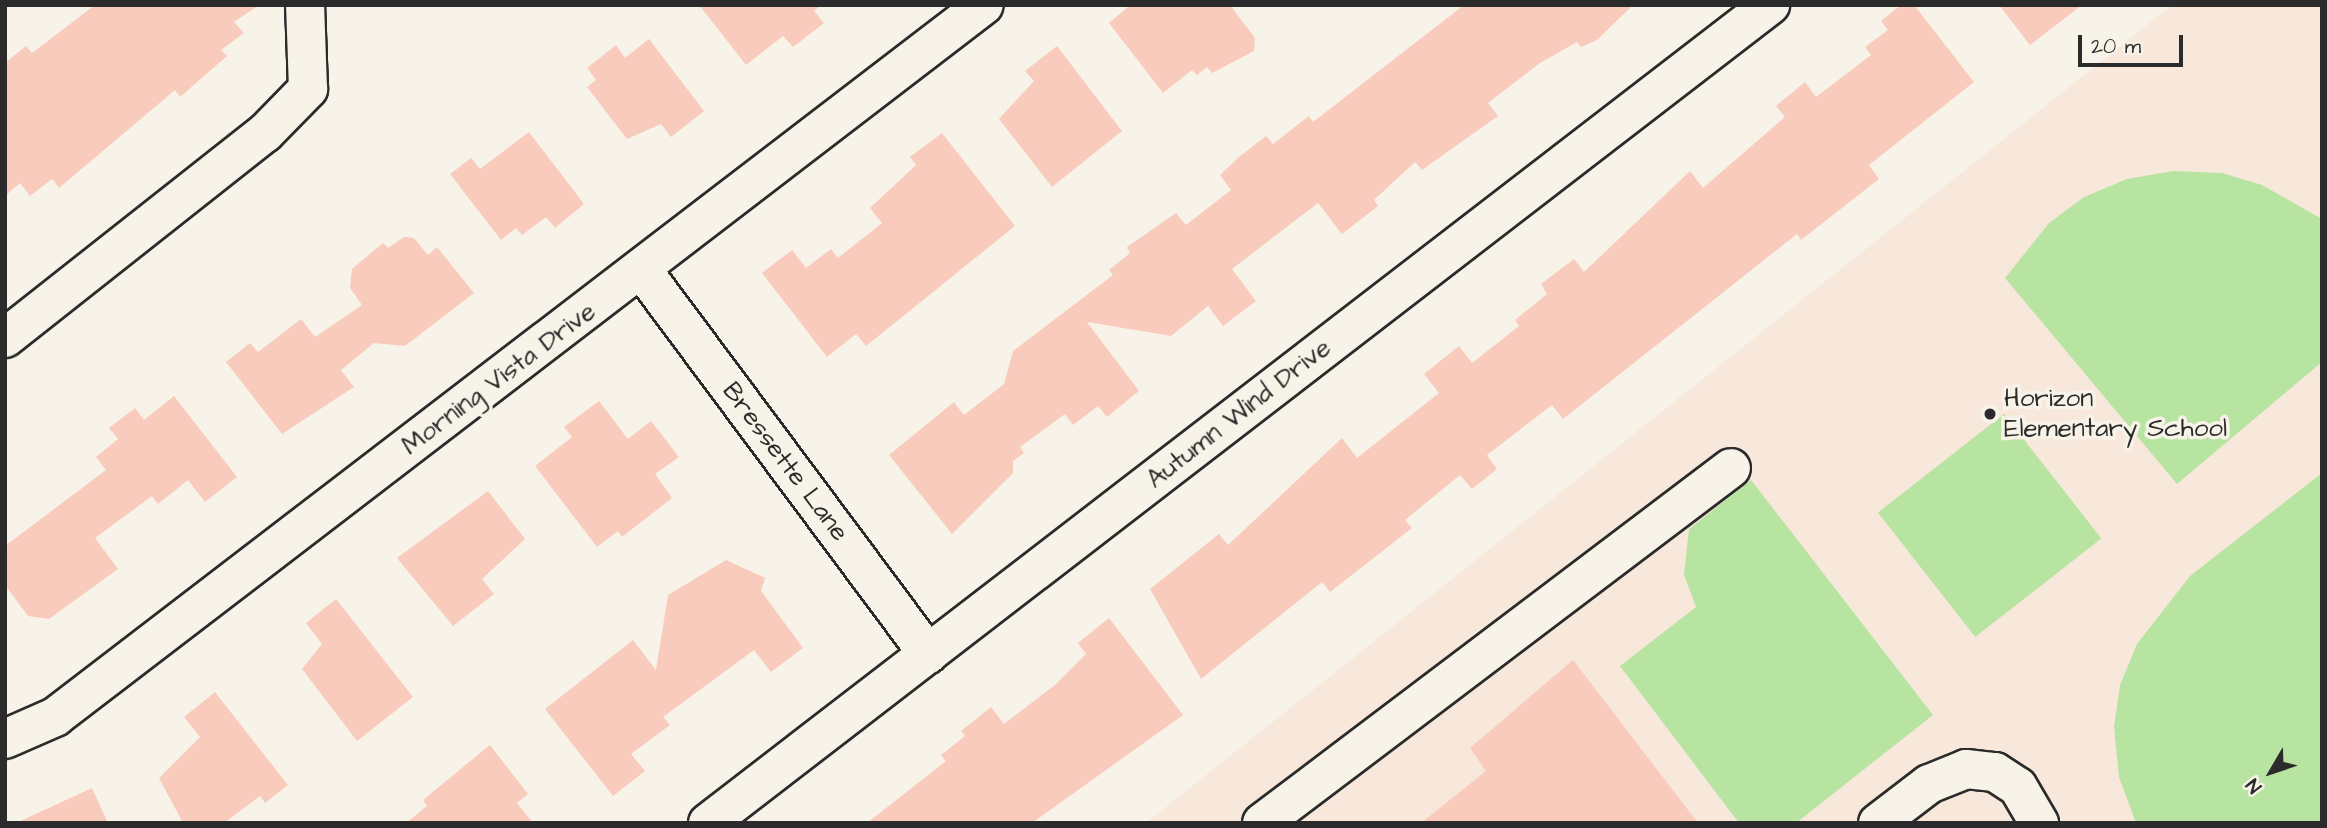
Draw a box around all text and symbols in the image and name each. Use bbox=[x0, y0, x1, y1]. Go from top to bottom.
scale bar bbox=[2082, 21, 2187, 65]
text: 20 m bbox=[2091, 32, 2141, 61]
street label: Morning Vista Drive bbox=[396, 296, 602, 462]
street label: Autumn Wind Drive bbox=[1141, 332, 1337, 496]
street label: Bressette Lane bbox=[715, 376, 855, 548]
place label: Horizon Elementary School bbox=[2004, 383, 2227, 444]
marker: Horizon Elementary School bbox=[1982, 406, 1998, 422]
north arrow bbox=[2236, 737, 2306, 807]
text: N bbox=[2240, 772, 2269, 799]

